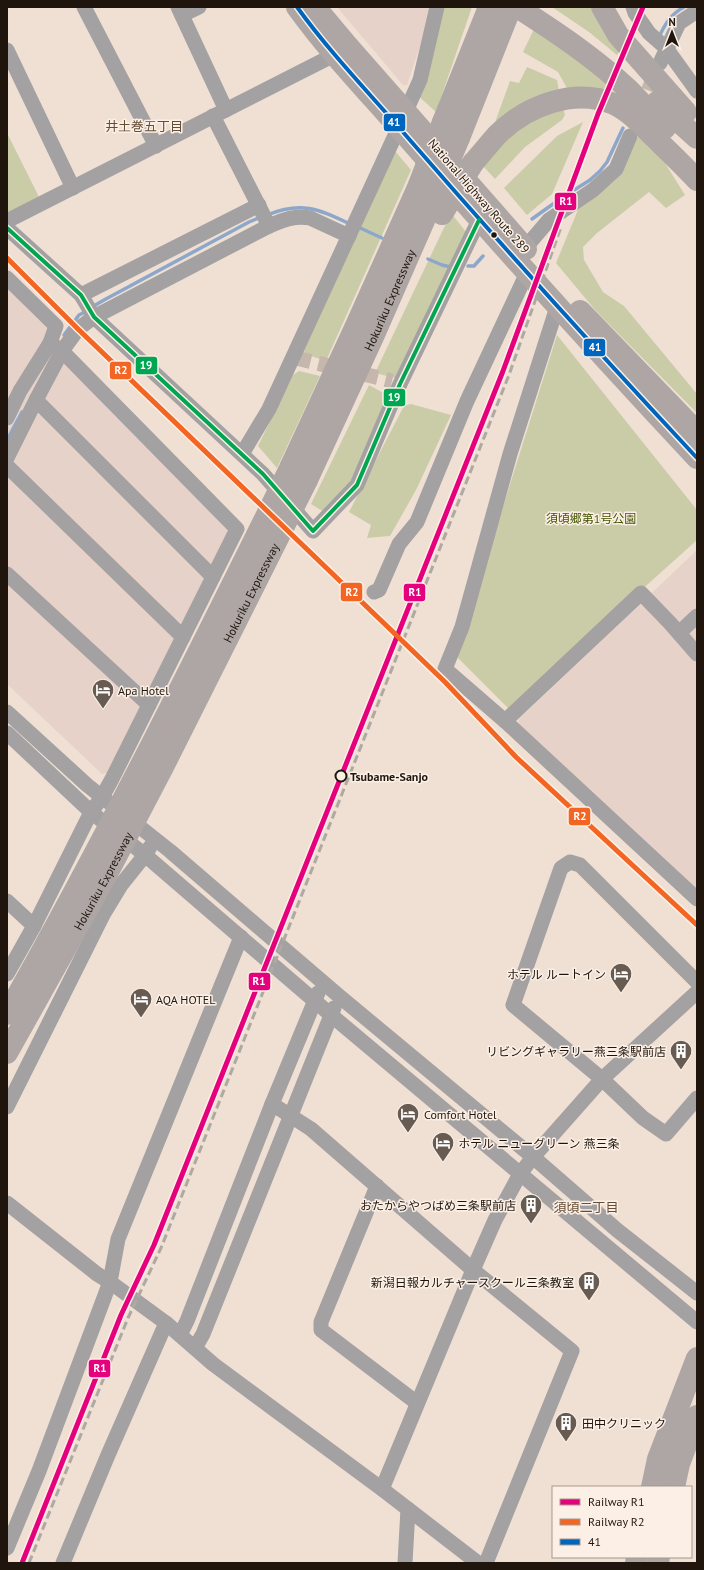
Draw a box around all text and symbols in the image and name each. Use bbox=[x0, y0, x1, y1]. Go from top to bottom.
north arrow bbox=[652, 12, 692, 52]
text: N bbox=[668, 15, 676, 29]
line badge: 41 bbox=[383, 113, 406, 132]
text: 41 bbox=[388, 115, 400, 129]
district label: 井土巻五丁目 bbox=[105, 118, 183, 135]
street label: National Highway Route 289 bbox=[425, 136, 533, 256]
line badge: R1 bbox=[554, 192, 577, 211]
text: R1 bbox=[560, 194, 572, 208]
unlabelled marker bbox=[489, 230, 499, 240]
street label: Hokuriku Expressway bbox=[360, 246, 418, 353]
line badge: 41 bbox=[583, 338, 606, 357]
text: 41 bbox=[589, 340, 601, 354]
line badge: 19 bbox=[135, 356, 158, 375]
text: 19 bbox=[140, 358, 152, 372]
line badge: R2 bbox=[109, 361, 132, 380]
text: R2 bbox=[115, 363, 127, 377]
line badge: 19 bbox=[383, 388, 406, 407]
text: 19 bbox=[388, 390, 400, 404]
park label: 須頃郷第1号公園 bbox=[546, 511, 636, 526]
street label: Hokuriku Expressway bbox=[219, 540, 282, 645]
line badge: R2 bbox=[340, 582, 363, 602]
line badge: R1 bbox=[403, 583, 426, 602]
text: R2 bbox=[346, 585, 358, 599]
text: R1 bbox=[409, 585, 421, 599]
hotel icon: Apa Hotel bbox=[90, 677, 116, 710]
place label: Apa Hotel bbox=[118, 683, 169, 698]
marker: Tsubame-Sanjo bbox=[334, 769, 348, 783]
place label: Tsubame-Sanjo bbox=[350, 769, 429, 784]
line badge: R2 bbox=[568, 807, 591, 826]
text: R2 bbox=[574, 809, 586, 823]
street label: Hokuriku Expressway bbox=[70, 829, 135, 932]
hotel icon: ホテル ルートイン bbox=[608, 961, 634, 994]
place label: ホテル ルートイン bbox=[507, 967, 606, 982]
line badge: R1 bbox=[248, 972, 271, 991]
text: R1 bbox=[253, 974, 265, 988]
hotel icon: AQA HOTEL bbox=[128, 986, 154, 1019]
place label: AQA HOTEL bbox=[156, 992, 215, 1007]
building icon: リビングギャラリー燕三条駅前店 bbox=[668, 1038, 694, 1071]
place label: リビングギャラリー燕三条駅前店 bbox=[486, 1044, 666, 1059]
hotel icon: Comfort Hotel bbox=[395, 1101, 421, 1134]
place label: Comfort Hotel bbox=[424, 1107, 497, 1122]
hotel icon: ホテル ニューグリーン 燕三条 bbox=[430, 1130, 456, 1163]
place label: ホテル ニューグリーン 燕三条 bbox=[458, 1136, 620, 1151]
building icon: おたからやつばめ三条駅前店 bbox=[518, 1192, 544, 1225]
place label: おたからやつばめ三条駅前店 bbox=[360, 1198, 516, 1213]
district label: 須頃二丁目 bbox=[553, 1199, 619, 1216]
building icon: 新潟日報カルチャースクール三条教室 bbox=[576, 1269, 602, 1302]
place label: 新潟日報カルチャースクール三条教室 bbox=[371, 1275, 574, 1290]
line badge: R1 bbox=[88, 1359, 111, 1378]
text: R1 bbox=[94, 1361, 106, 1375]
building icon: 田中クリニック bbox=[553, 1410, 579, 1443]
place label: 田中クリニック bbox=[582, 1416, 666, 1431]
legend bbox=[552, 1486, 692, 1558]
text: Railway R1 bbox=[588, 1494, 645, 1509]
text: Railway R2 bbox=[588, 1514, 645, 1529]
text: 41 bbox=[588, 1534, 601, 1549]

